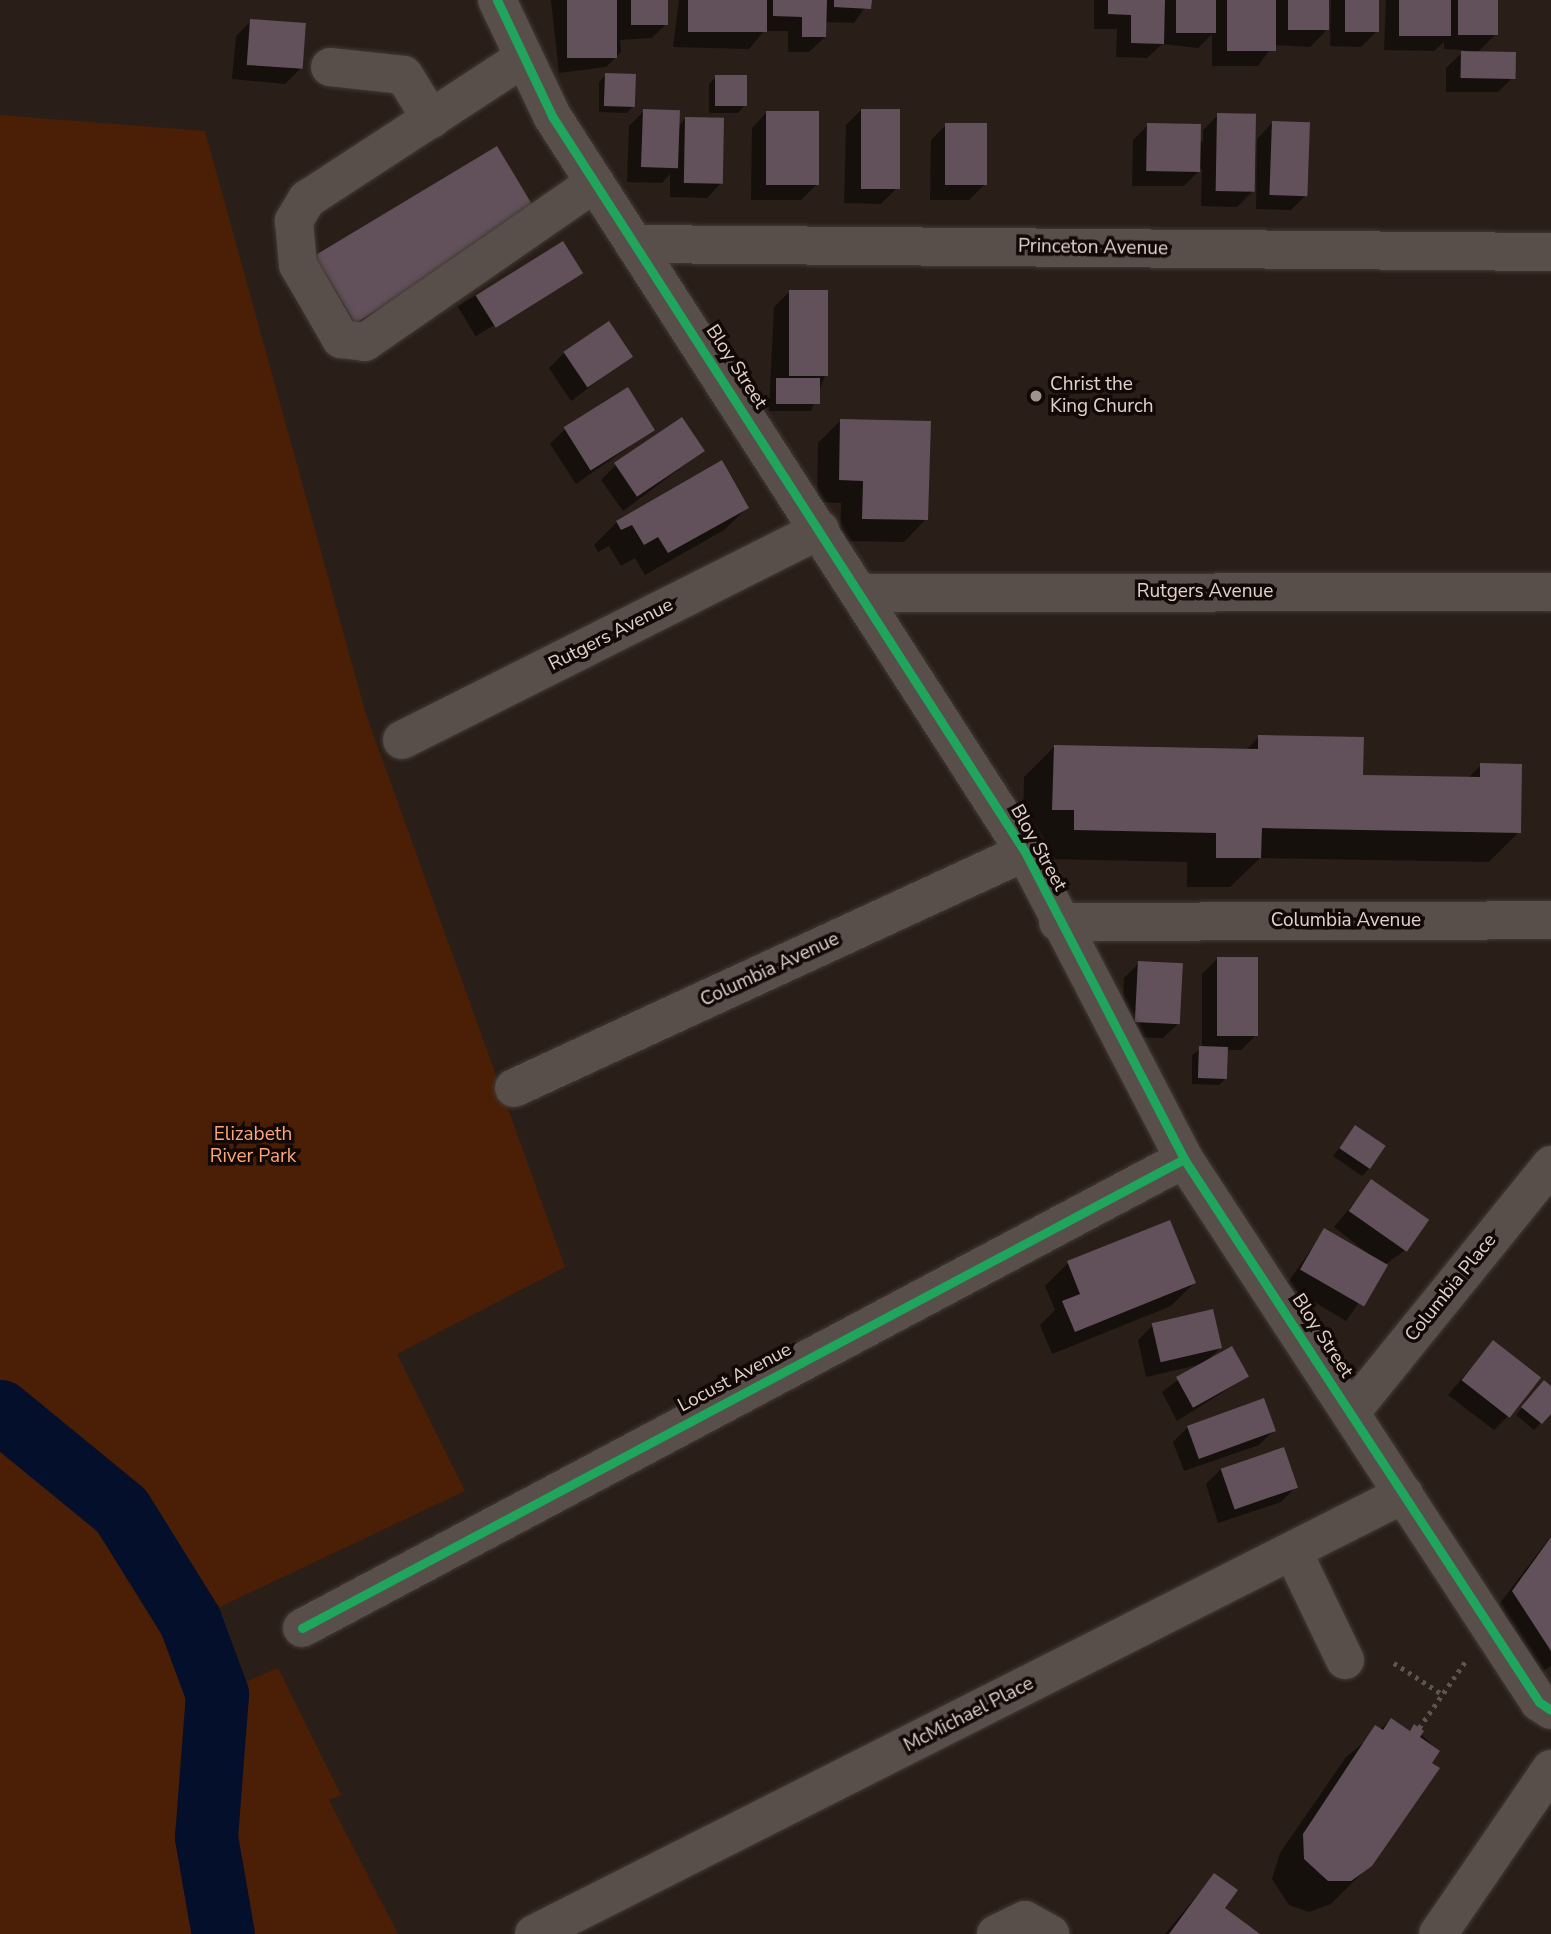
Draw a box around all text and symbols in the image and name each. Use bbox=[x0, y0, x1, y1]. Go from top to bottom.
street label: Princeton Avenue bbox=[1018, 235, 1168, 261]
street label: Bloy Street bbox=[700, 321, 772, 413]
place label: Christ the King Church bbox=[1050, 374, 1154, 418]
marker: Christ the King Church bbox=[1028, 388, 1044, 404]
street label: Rutgers Avenue bbox=[1137, 581, 1273, 603]
street label: Rutgers Avenue bbox=[545, 594, 677, 676]
street label: Bloy Street bbox=[1005, 801, 1071, 895]
street label: Columbia Avenue bbox=[1271, 910, 1421, 932]
street label: Columbia Avenue bbox=[697, 928, 843, 1012]
park label: Elizabeth River Park bbox=[210, 1124, 296, 1168]
street label: Columbia Place bbox=[1401, 1229, 1501, 1347]
street label: Bloy Street bbox=[1286, 1290, 1358, 1382]
street label: Locust Avenue bbox=[674, 1338, 796, 1418]
street label: McMichael Place bbox=[900, 1673, 1038, 1757]

